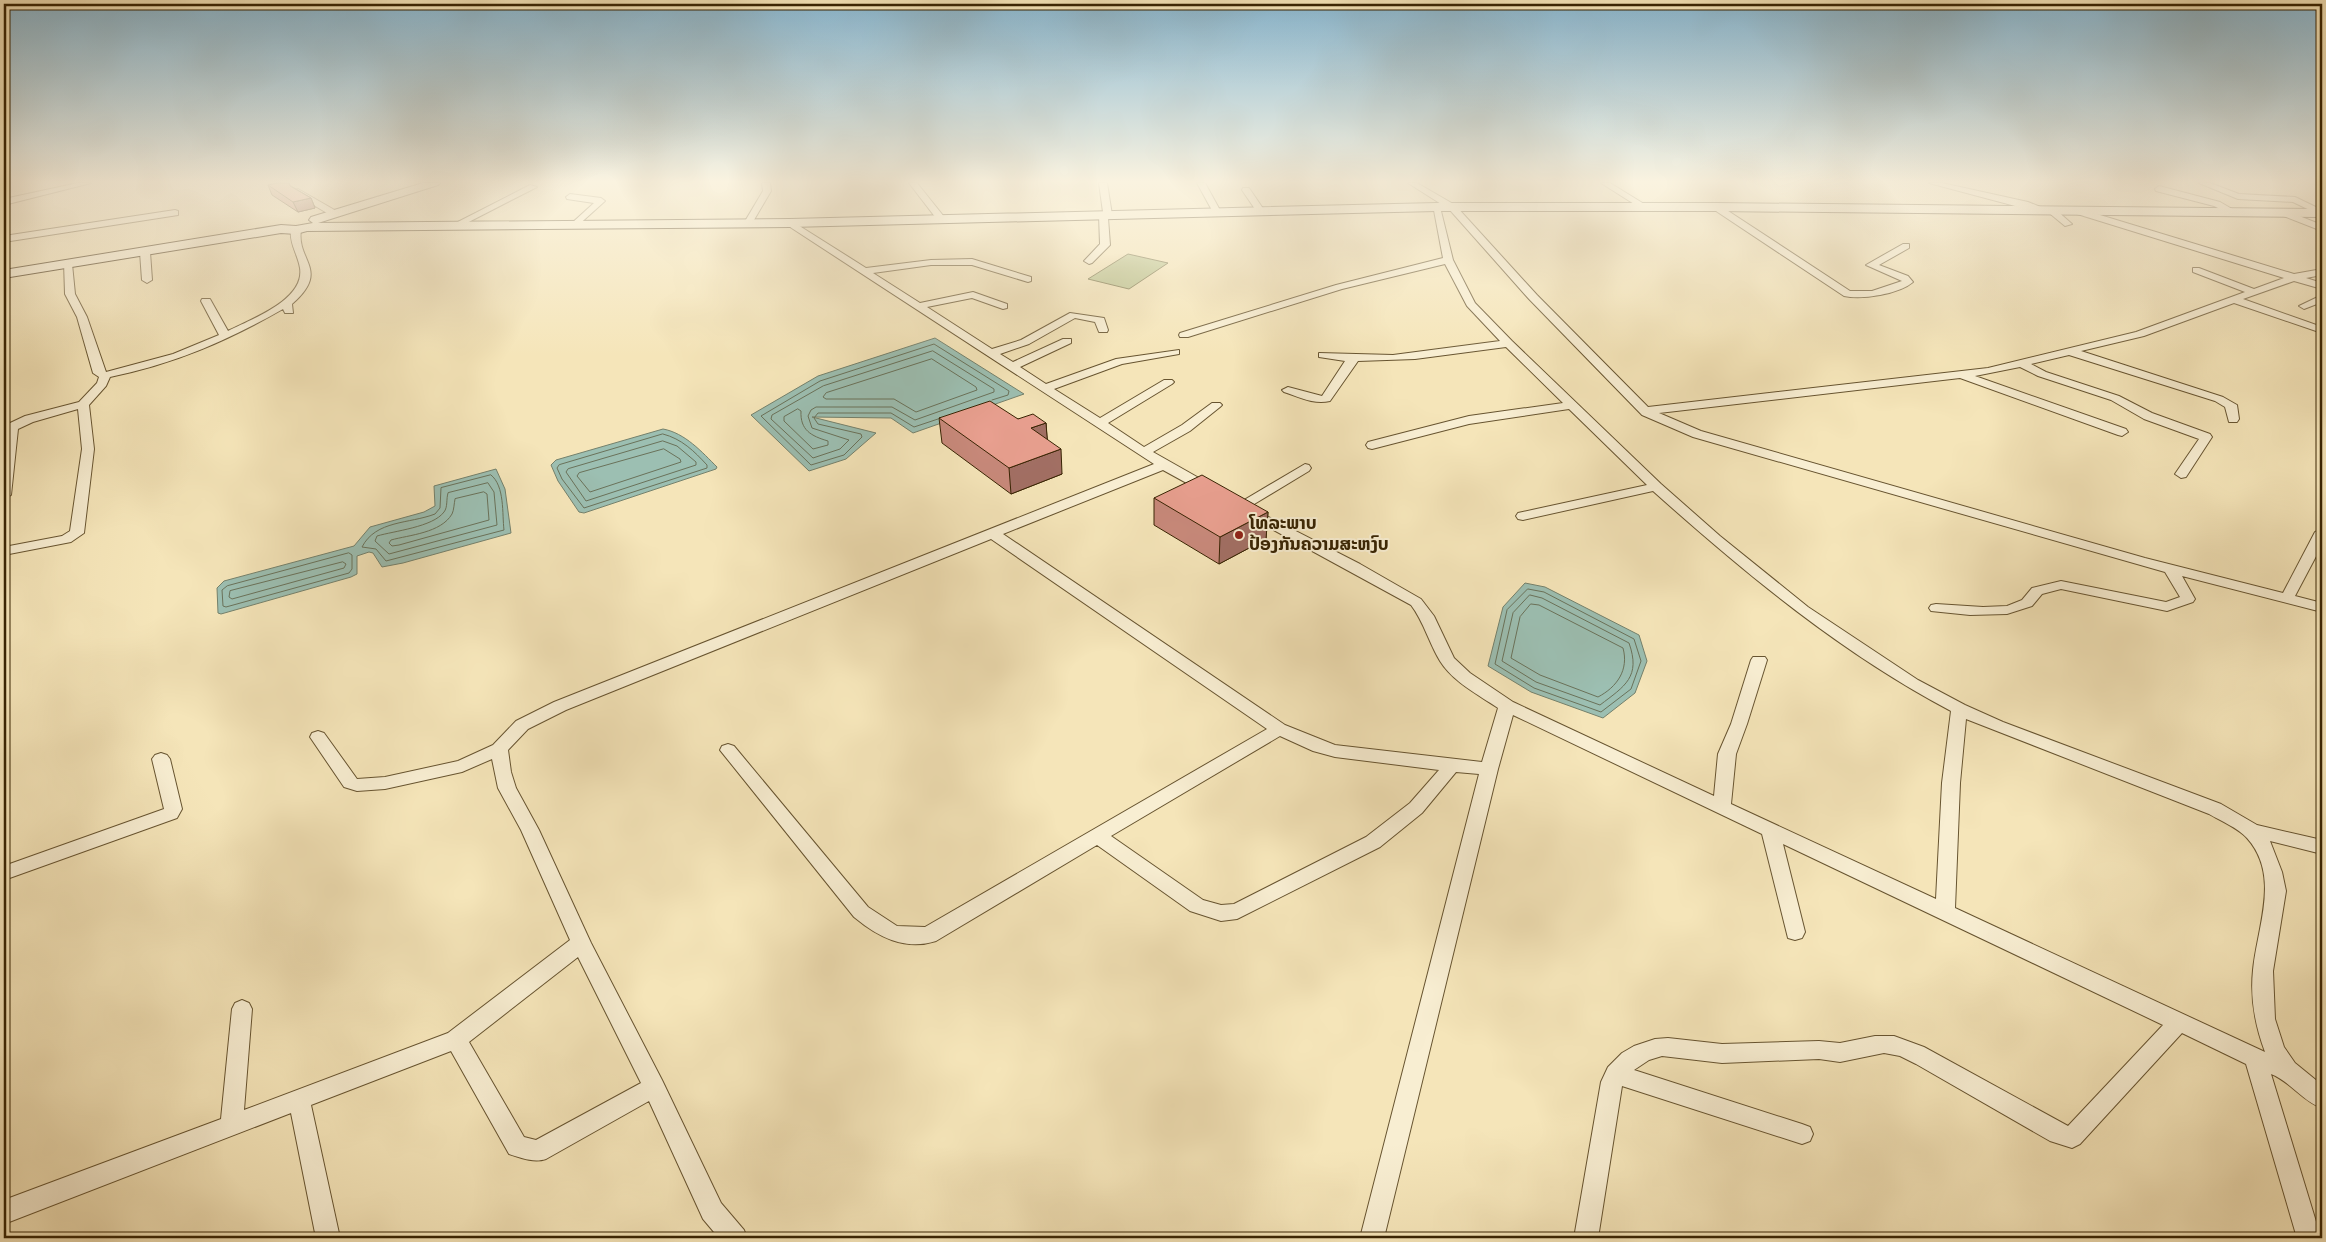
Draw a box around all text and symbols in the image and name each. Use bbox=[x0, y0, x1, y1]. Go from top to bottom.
place label: ໂທລະພາບ ປ້ອງກັນຄວາມສະຫງົບ bbox=[1248, 512, 1389, 559]
marker: ໂທລະພາບ ປ້ອງກັນຄວາມສະຫງົບ bbox=[1233, 529, 1245, 541]

